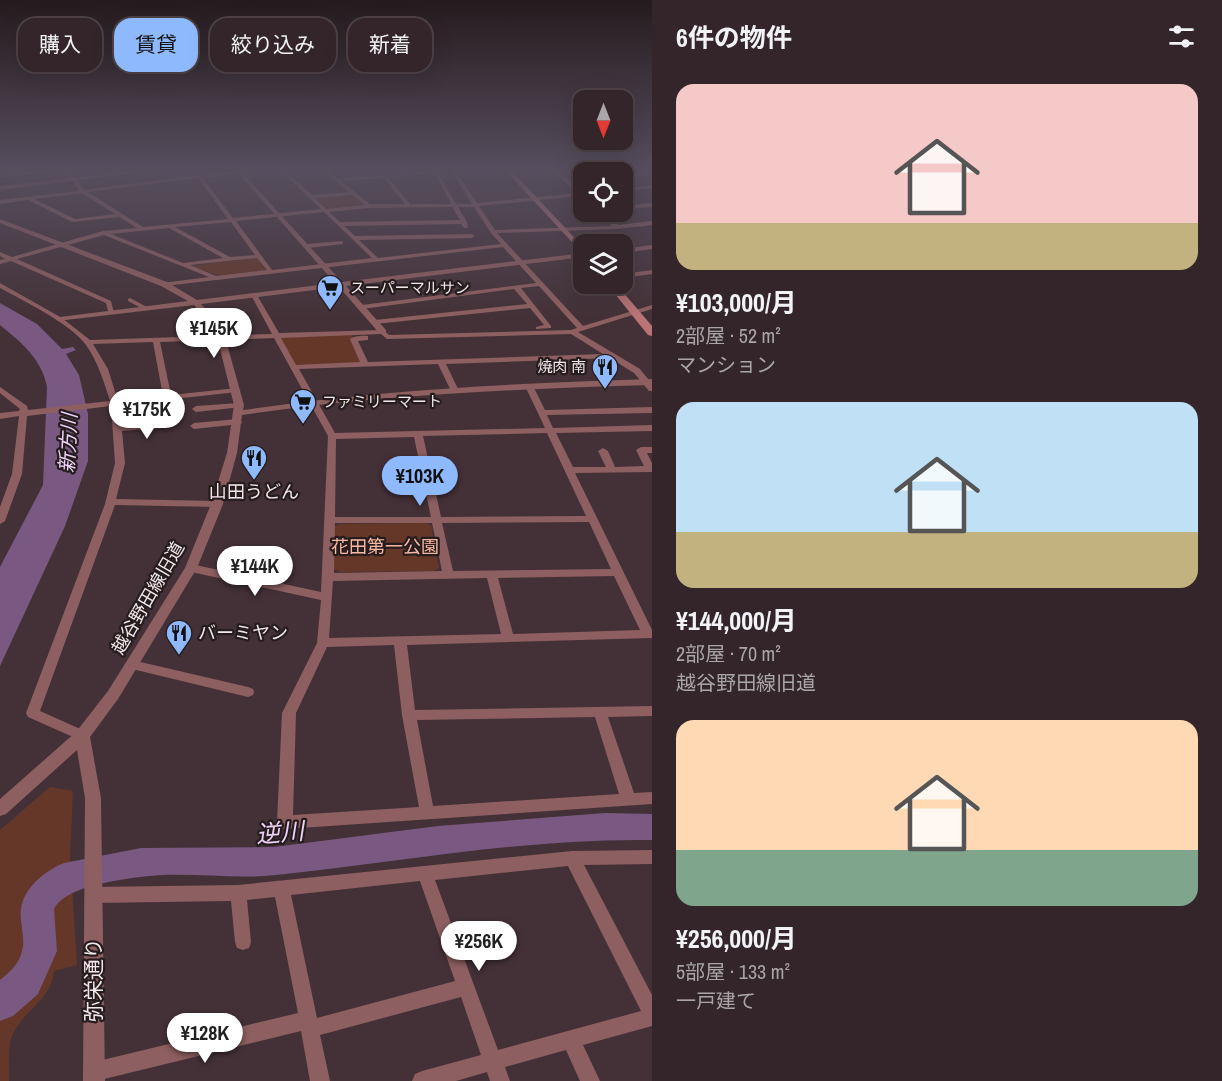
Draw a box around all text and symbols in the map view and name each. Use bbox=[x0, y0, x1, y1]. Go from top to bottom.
chip: 購入 bbox=[18, 18, 102, 72]
chip: 賃貸 bbox=[114, 18, 198, 72]
chip: 絞り込み bbox=[210, 18, 336, 72]
chip: 新着 bbox=[348, 18, 432, 72]
text: 6件の物件 bbox=[676, 20, 792, 55]
icon: filters bbox=[1165, 20, 1198, 53]
north arrow bbox=[573, 90, 633, 150]
map controls bbox=[573, 90, 633, 294]
icon: home bbox=[883, 123, 991, 231]
button: locate bbox=[573, 162, 633, 222]
button: layers bbox=[573, 234, 633, 294]
supermarket icon: スーパーマルサン bbox=[315, 273, 345, 311]
place label: スーパーマルサン bbox=[350, 277, 470, 298]
text: ¥103,000/月 bbox=[676, 285, 797, 320]
pin: ¥145K bbox=[172, 308, 256, 359]
text: ¥145K bbox=[190, 314, 238, 341]
text: 2部屋 · 52 m² bbox=[676, 322, 781, 349]
text: マンション bbox=[676, 351, 776, 378]
restaurant icon: 焼肉 南 bbox=[590, 352, 620, 390]
place label: 焼肉 南 bbox=[538, 356, 586, 377]
supermarket icon: ファミリーマート bbox=[288, 387, 318, 425]
pin: ¥175K bbox=[105, 389, 189, 440]
place label: ファミリーマート bbox=[322, 391, 442, 412]
text: ¥175K bbox=[123, 395, 171, 422]
water label: 新方川 bbox=[52, 410, 83, 474]
icon: home bbox=[883, 441, 991, 549]
restaurant icon: 山田うどん bbox=[239, 443, 269, 481]
pin: ¥103K bbox=[378, 456, 462, 507]
text: ¥103K bbox=[396, 462, 444, 489]
place label: 山田うどん bbox=[209, 479, 299, 504]
park label: 花田第一公園 bbox=[331, 534, 439, 559]
street label: 越谷野田線旧道 bbox=[105, 537, 190, 659]
pin: ¥144K bbox=[213, 546, 297, 597]
text: ¥144K bbox=[231, 552, 279, 579]
text: ¥144,000/月 bbox=[676, 603, 797, 638]
restaurant icon: バーミヤン bbox=[164, 618, 194, 656]
place label: バーミヤン bbox=[198, 620, 288, 645]
text: 2部屋 · 70 m² bbox=[676, 640, 781, 667]
text: 越谷野田線旧道 bbox=[676, 669, 816, 696]
icon: home bbox=[883, 759, 991, 867]
water label: 逆川 bbox=[255, 814, 308, 850]
pin: ¥256K bbox=[437, 921, 521, 972]
text: ¥256,000/月 bbox=[676, 921, 797, 956]
text: ¥256K bbox=[455, 927, 503, 954]
street label: 弥栄通り bbox=[79, 938, 108, 1022]
text: 5部屋 · 133 m² bbox=[676, 958, 790, 985]
text: 一戸建て bbox=[676, 987, 756, 1014]
pin: ¥128K bbox=[163, 1013, 247, 1064]
text: ¥128K bbox=[181, 1019, 229, 1046]

